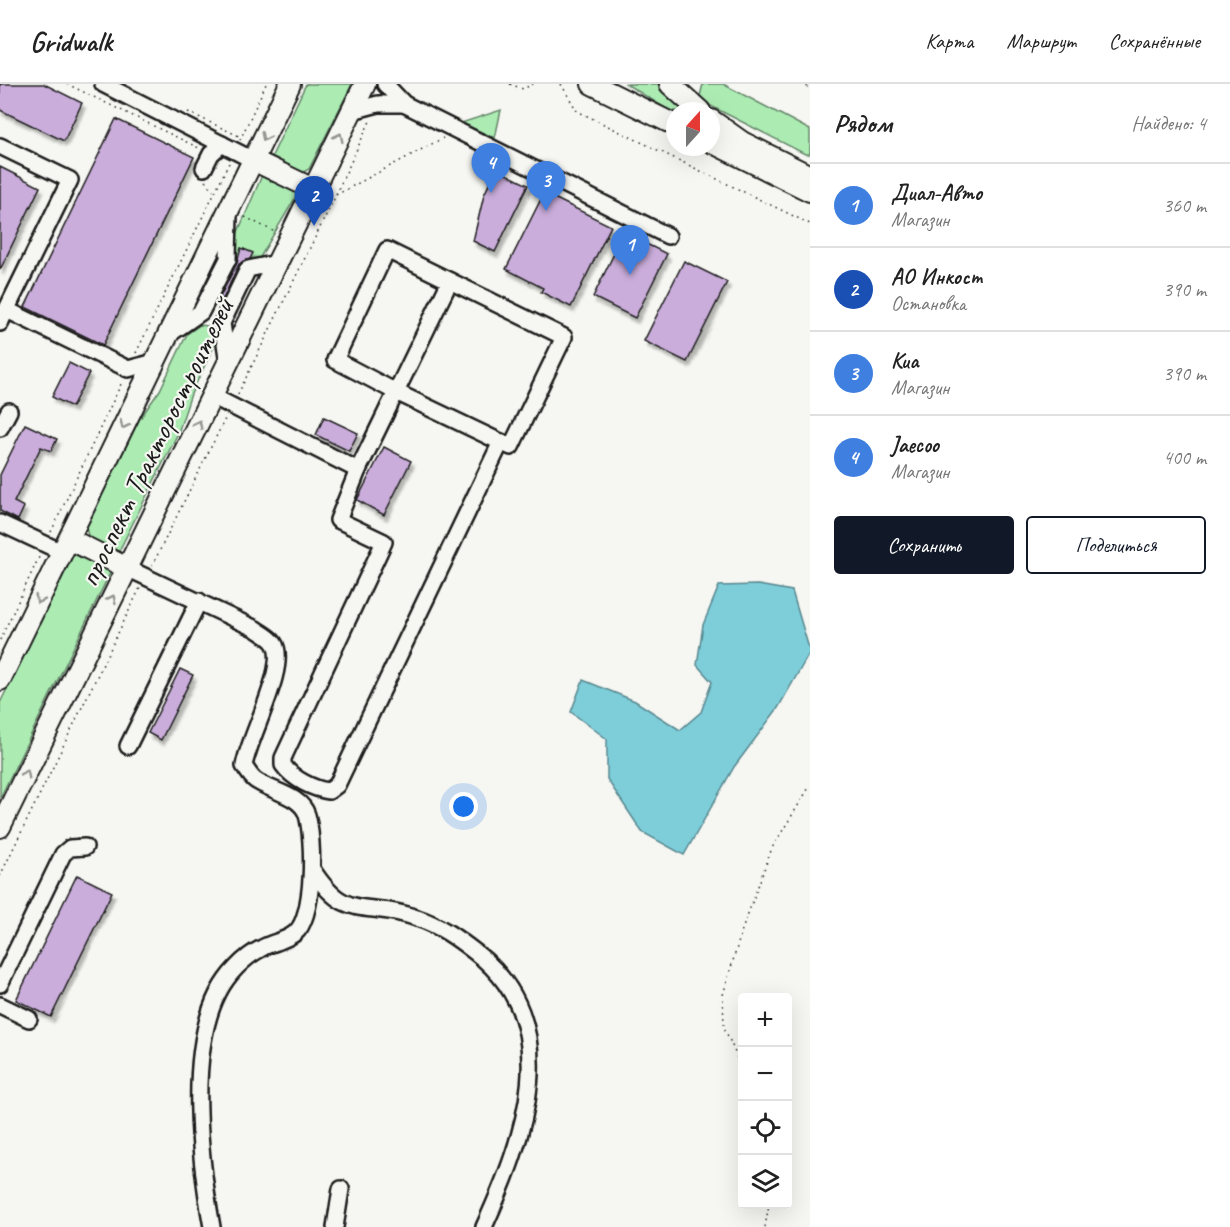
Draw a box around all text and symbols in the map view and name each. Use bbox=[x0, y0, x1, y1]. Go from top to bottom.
text: Gridwalk bbox=[30, 24, 112, 59]
text: Карта bbox=[925, 28, 974, 54]
text: Маршрут bbox=[1007, 28, 1076, 54]
text: Сохранённые bbox=[1109, 28, 1200, 54]
north arrow bbox=[666, 102, 720, 156]
text: Рядом bbox=[834, 107, 892, 140]
text: Найдено: 4 bbox=[1131, 111, 1206, 136]
one-way arrow bbox=[260, 130, 272, 141]
one-way arrow bbox=[332, 132, 343, 143]
pin: 4 bbox=[472, 144, 510, 193]
pin: 3 bbox=[526, 162, 566, 211]
pin: 2 bbox=[294, 176, 334, 226]
text: Диал-Авто bbox=[891, 179, 982, 207]
text: 1 bbox=[849, 193, 858, 218]
text: 360 m bbox=[1163, 193, 1206, 218]
text: Магазин bbox=[891, 207, 949, 232]
pin: 1 bbox=[610, 226, 650, 275]
text: АО Инкост bbox=[891, 263, 982, 291]
text: 2 bbox=[849, 277, 858, 302]
text: 390 m bbox=[1163, 277, 1206, 302]
street label: проспект Тракторостроителей bbox=[69, 290, 243, 593]
text: Остановка bbox=[891, 291, 966, 316]
text: Киа bbox=[891, 347, 919, 375]
text: 3 bbox=[849, 361, 858, 386]
text: 390 m bbox=[1163, 361, 1206, 386]
text: Магазин bbox=[891, 375, 949, 400]
one-way arrow bbox=[120, 419, 131, 430]
one-way arrow bbox=[190, 420, 202, 431]
text: Jaecoo bbox=[891, 431, 939, 459]
text: 4 bbox=[849, 445, 858, 470]
text: 400 m bbox=[1163, 445, 1206, 470]
text: Магазин bbox=[891, 459, 949, 484]
button: Сохранить bbox=[834, 516, 1014, 574]
button: Поделиться bbox=[1026, 516, 1206, 574]
one-way arrow bbox=[34, 594, 46, 605]
one-way arrow bbox=[104, 595, 116, 606]
one-way arrow bbox=[18, 770, 30, 781]
your location bbox=[449, 792, 478, 821]
map controls bbox=[738, 993, 792, 1209]
button: + bbox=[738, 993, 792, 1047]
button: − bbox=[738, 1047, 792, 1101]
button: locate bbox=[738, 1101, 792, 1155]
button: layers bbox=[738, 1155, 792, 1209]

